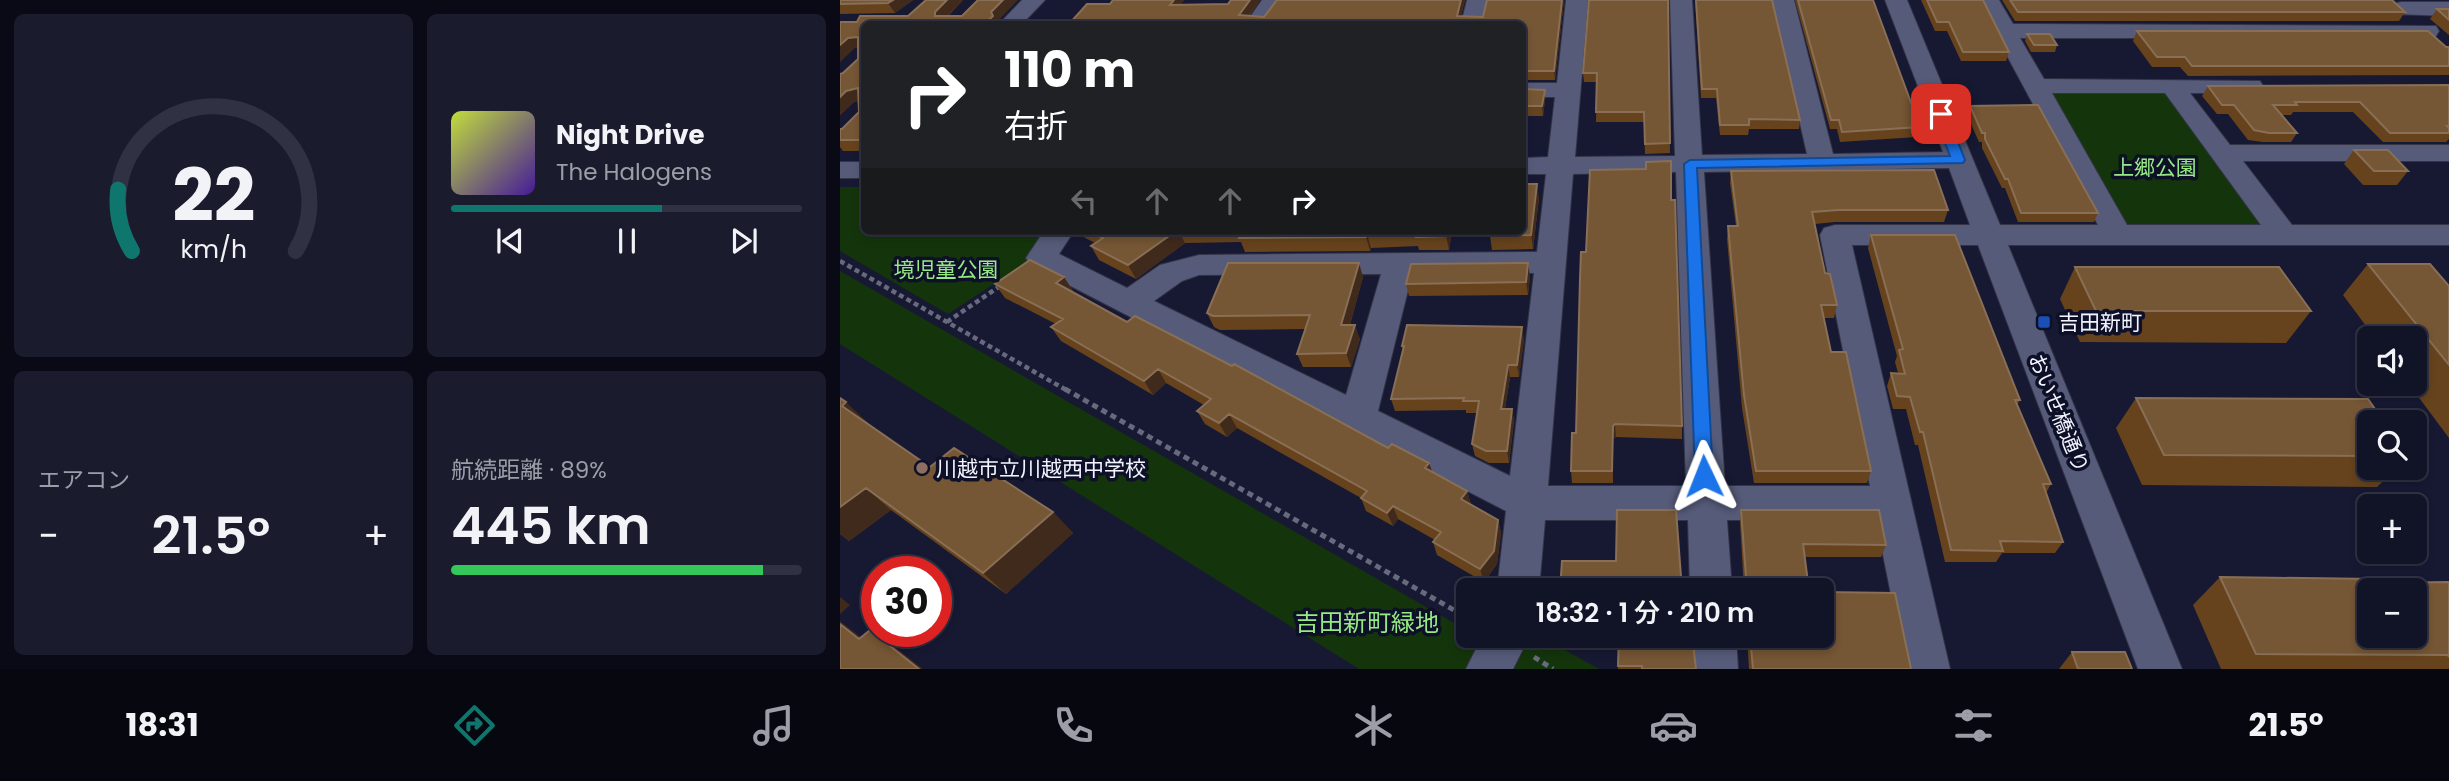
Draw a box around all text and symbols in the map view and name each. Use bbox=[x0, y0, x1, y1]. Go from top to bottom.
text: 110 m bbox=[1004, 36, 1135, 104]
icon: right bbox=[889, 49, 980, 140]
pin bbox=[1911, 84, 1971, 144]
icon: arrive bbox=[1922, 95, 1960, 133]
text: 右折 bbox=[1004, 103, 1068, 148]
text: Night Drive bbox=[556, 117, 704, 153]
text: 22 bbox=[172, 146, 255, 247]
park label: 上郷公園 bbox=[2113, 153, 2197, 182]
text: The Halogens bbox=[556, 156, 712, 188]
icon: left bbox=[1065, 182, 1103, 220]
icon: ahead bbox=[1138, 182, 1176, 220]
icon: ahead bbox=[1211, 182, 1249, 220]
icon: right bbox=[1284, 182, 1322, 220]
icon: previous bbox=[491, 222, 529, 260]
icon: pause bbox=[608, 222, 646, 260]
icon: next bbox=[725, 222, 763, 260]
text: km/h bbox=[180, 232, 247, 267]
park label: 境児童公園 bbox=[894, 255, 999, 284]
place label: 吉田新町 bbox=[2058, 308, 2142, 337]
marker: 吉田新町 bbox=[2036, 314, 2052, 330]
map controls bbox=[2357, 326, 2427, 648]
button: sound bbox=[2357, 326, 2427, 396]
street label: おいせ橋通り bbox=[2022, 349, 2096, 477]
button: search bbox=[2357, 410, 2427, 480]
position arrow bbox=[1667, 439, 1741, 513]
text: 航続距離 · 89% bbox=[451, 454, 607, 486]
place label: 川越市立川越西中学校 bbox=[936, 454, 1146, 483]
marker: 川越市立川越西中学校 bbox=[914, 460, 930, 476]
text: エアコン bbox=[38, 464, 130, 496]
text: 445 km bbox=[451, 489, 650, 562]
button: + bbox=[2357, 494, 2427, 564]
text: 21.5° bbox=[152, 499, 270, 572]
text: − bbox=[38, 509, 59, 562]
text: + bbox=[363, 509, 389, 562]
speed limit sign: 30 bbox=[861, 556, 952, 647]
button: − bbox=[2357, 578, 2427, 648]
text: 18:32 · 1 分 · 210 m bbox=[1536, 595, 1754, 631]
park label: 吉田新町緑地 bbox=[1295, 606, 1439, 639]
icon: directions bbox=[450, 701, 499, 750]
icon: music bbox=[749, 701, 798, 750]
icon: phone bbox=[1049, 701, 1098, 750]
icon: climate bbox=[1349, 701, 1398, 750]
icon: car bbox=[1649, 701, 1698, 750]
icon: filters bbox=[1949, 701, 1998, 750]
text: 18:31 bbox=[125, 702, 199, 747]
text: 21.5° bbox=[2249, 702, 2324, 747]

